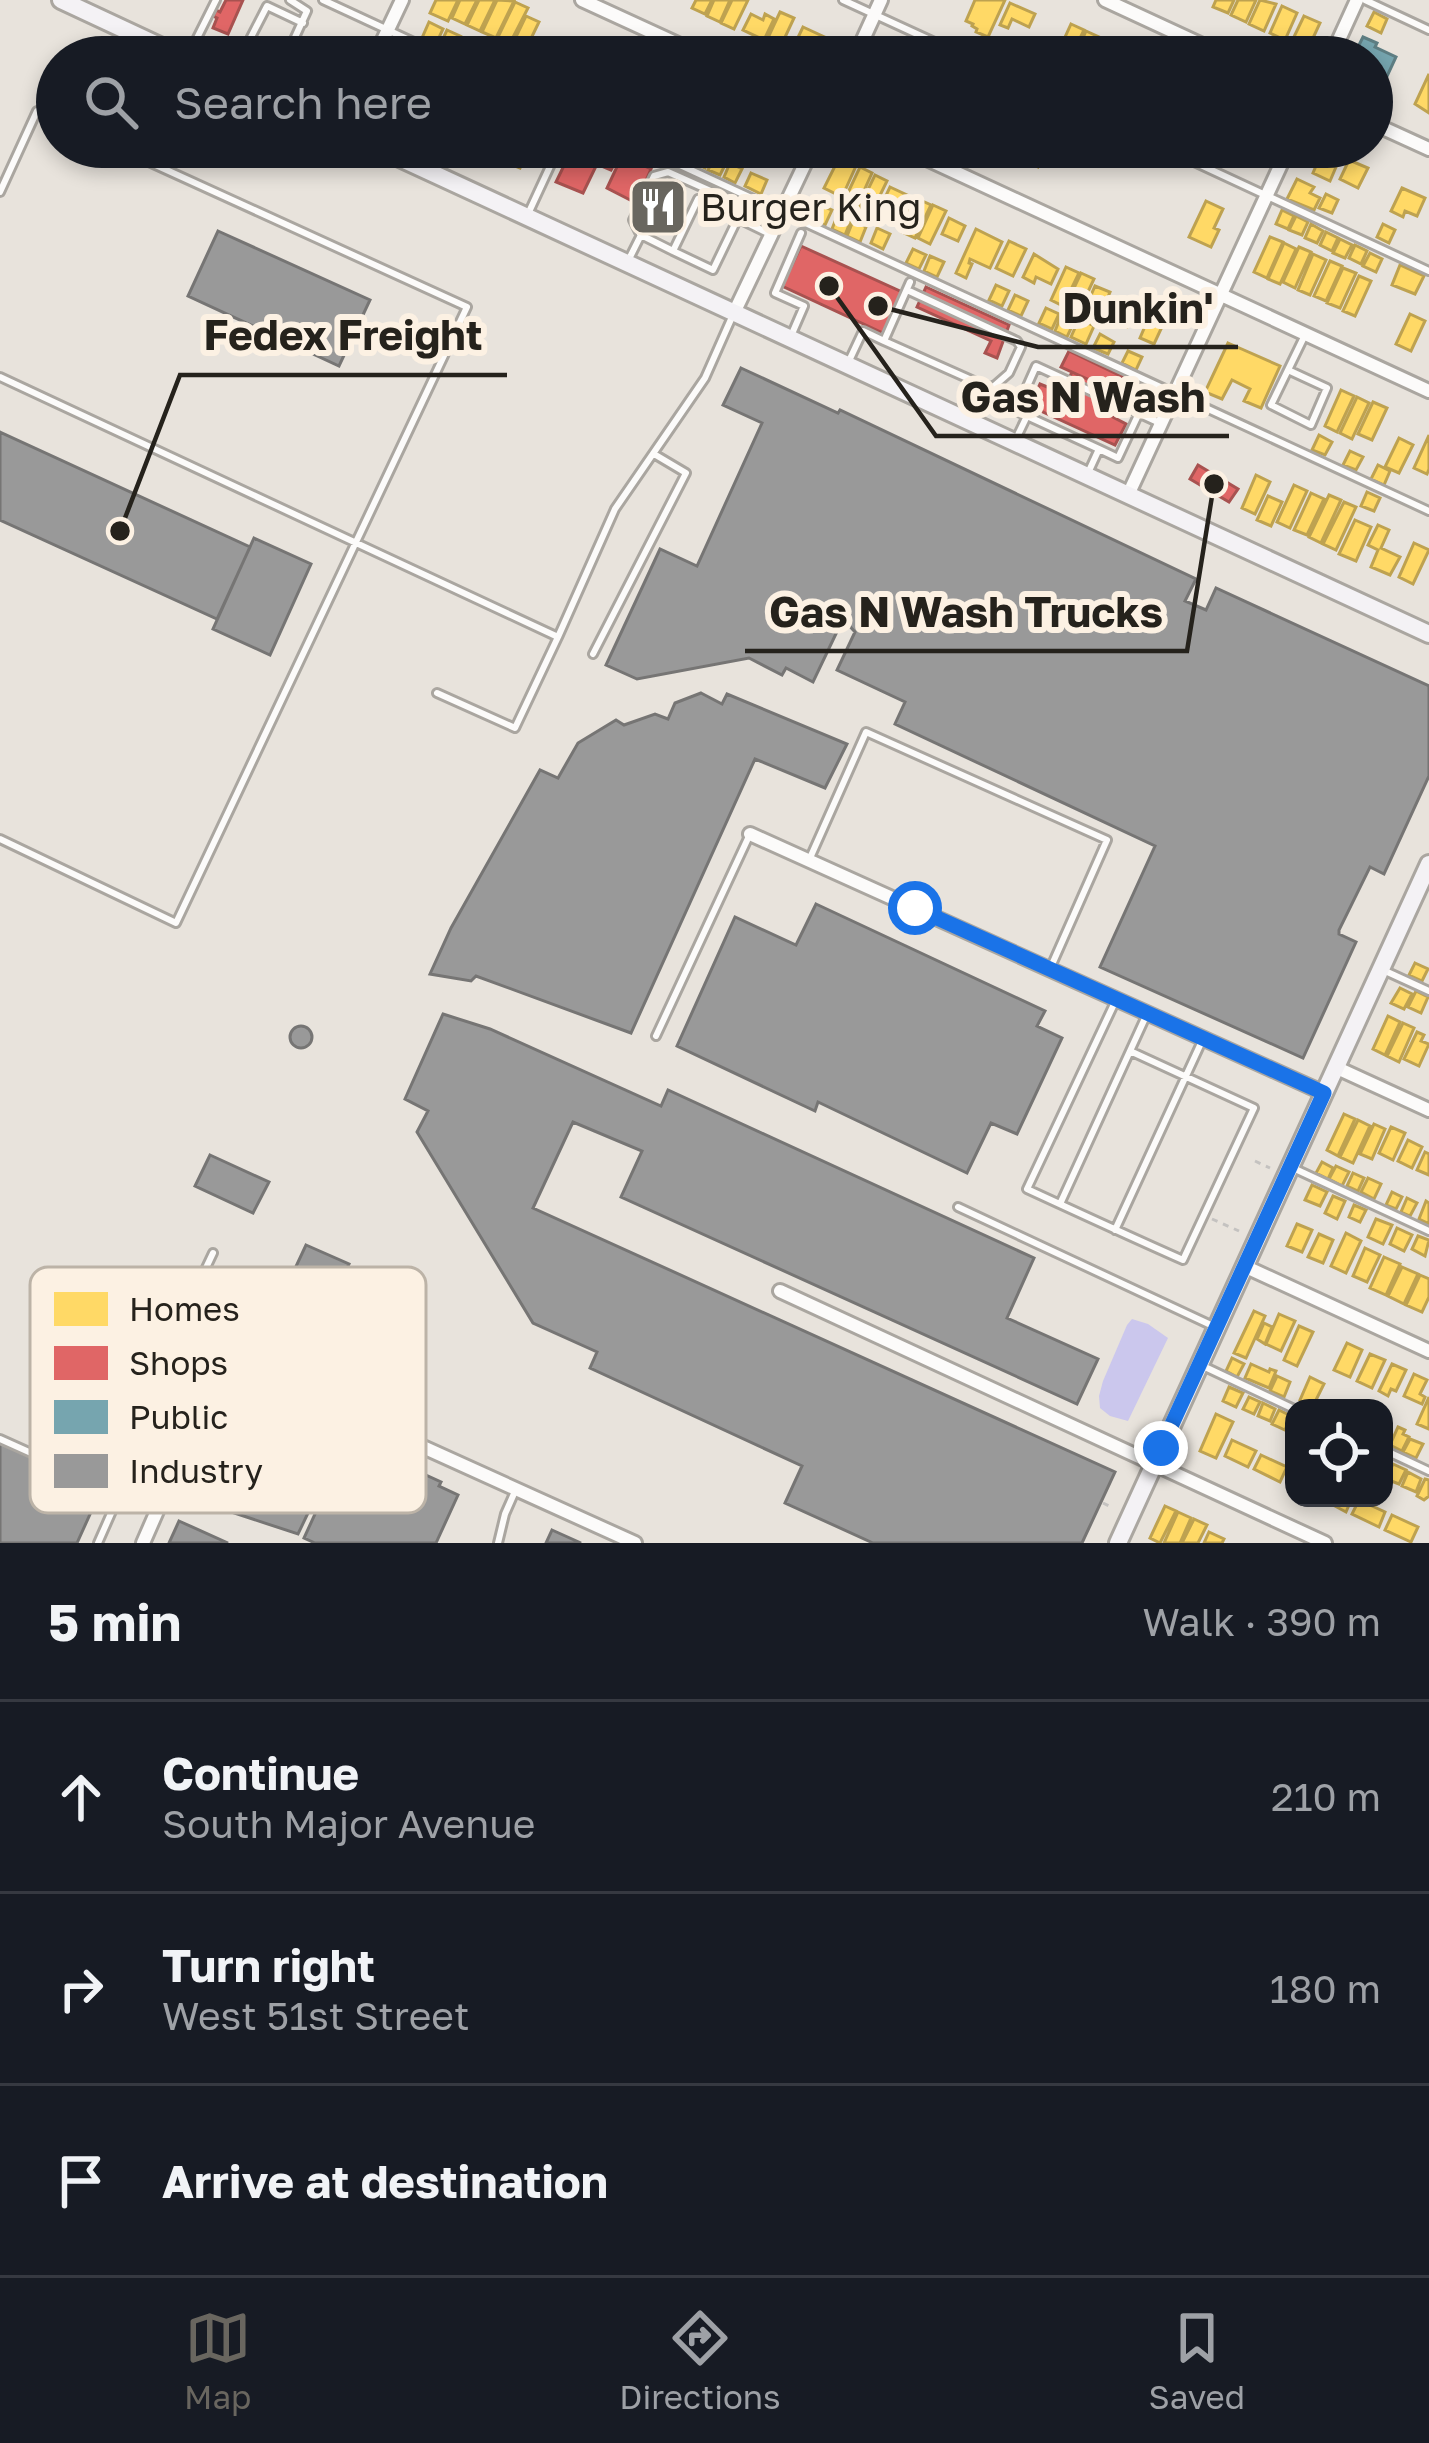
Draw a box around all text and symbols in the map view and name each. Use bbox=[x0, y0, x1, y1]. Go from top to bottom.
search box bbox=[36, 36, 1393, 168]
icon: search bbox=[78, 69, 144, 135]
text: Search here bbox=[174, 75, 432, 129]
restaurant icon: Burger King bbox=[627, 176, 689, 238]
place label: Burger King bbox=[700, 183, 921, 230]
callout: Dunkin' bbox=[1038, 269, 1238, 347]
text: Dunkin' bbox=[1062, 282, 1214, 332]
callout: Fedex Freight bbox=[180, 297, 507, 375]
text: Fedex Freight bbox=[203, 309, 483, 359]
callout: Gas N Wash bbox=[936, 358, 1229, 436]
text: Gas N Wash bbox=[961, 371, 1205, 421]
callout: Gas N Wash Trucks bbox=[745, 573, 1187, 651]
text: Gas N Wash Trucks bbox=[769, 586, 1163, 636]
route start bbox=[888, 881, 942, 935]
legend bbox=[30, 1267, 426, 1513]
text: Homes bbox=[129, 1289, 240, 1328]
text: Shops bbox=[129, 1343, 228, 1382]
text: Public bbox=[129, 1397, 228, 1436]
map controls bbox=[1285, 1399, 1393, 1507]
button: locate bbox=[1285, 1399, 1393, 1507]
route end bbox=[1134, 1421, 1188, 1475]
text: Industry bbox=[129, 1451, 263, 1490]
text: 5 min bbox=[48, 1591, 181, 1652]
text: Walk · 390 m bbox=[1143, 1598, 1381, 1645]
text: Continue bbox=[162, 1746, 359, 1800]
icon: ahead bbox=[48, 1764, 114, 1830]
text: 210 m bbox=[1271, 1773, 1381, 1820]
text: South Major Avenue bbox=[162, 1800, 535, 1847]
text: Turn right bbox=[162, 1938, 375, 1992]
icon: right bbox=[48, 1956, 114, 2022]
text: 180 m bbox=[1270, 1965, 1381, 2012]
text: West 51st Street bbox=[162, 1992, 470, 2039]
icon: arrive bbox=[48, 2148, 114, 2214]
text: Arrive at destination bbox=[162, 2154, 608, 2208]
tab: Map bbox=[184, 2305, 251, 2416]
tab: Directions bbox=[619, 2305, 781, 2416]
tab: Saved bbox=[1149, 2305, 1245, 2416]

